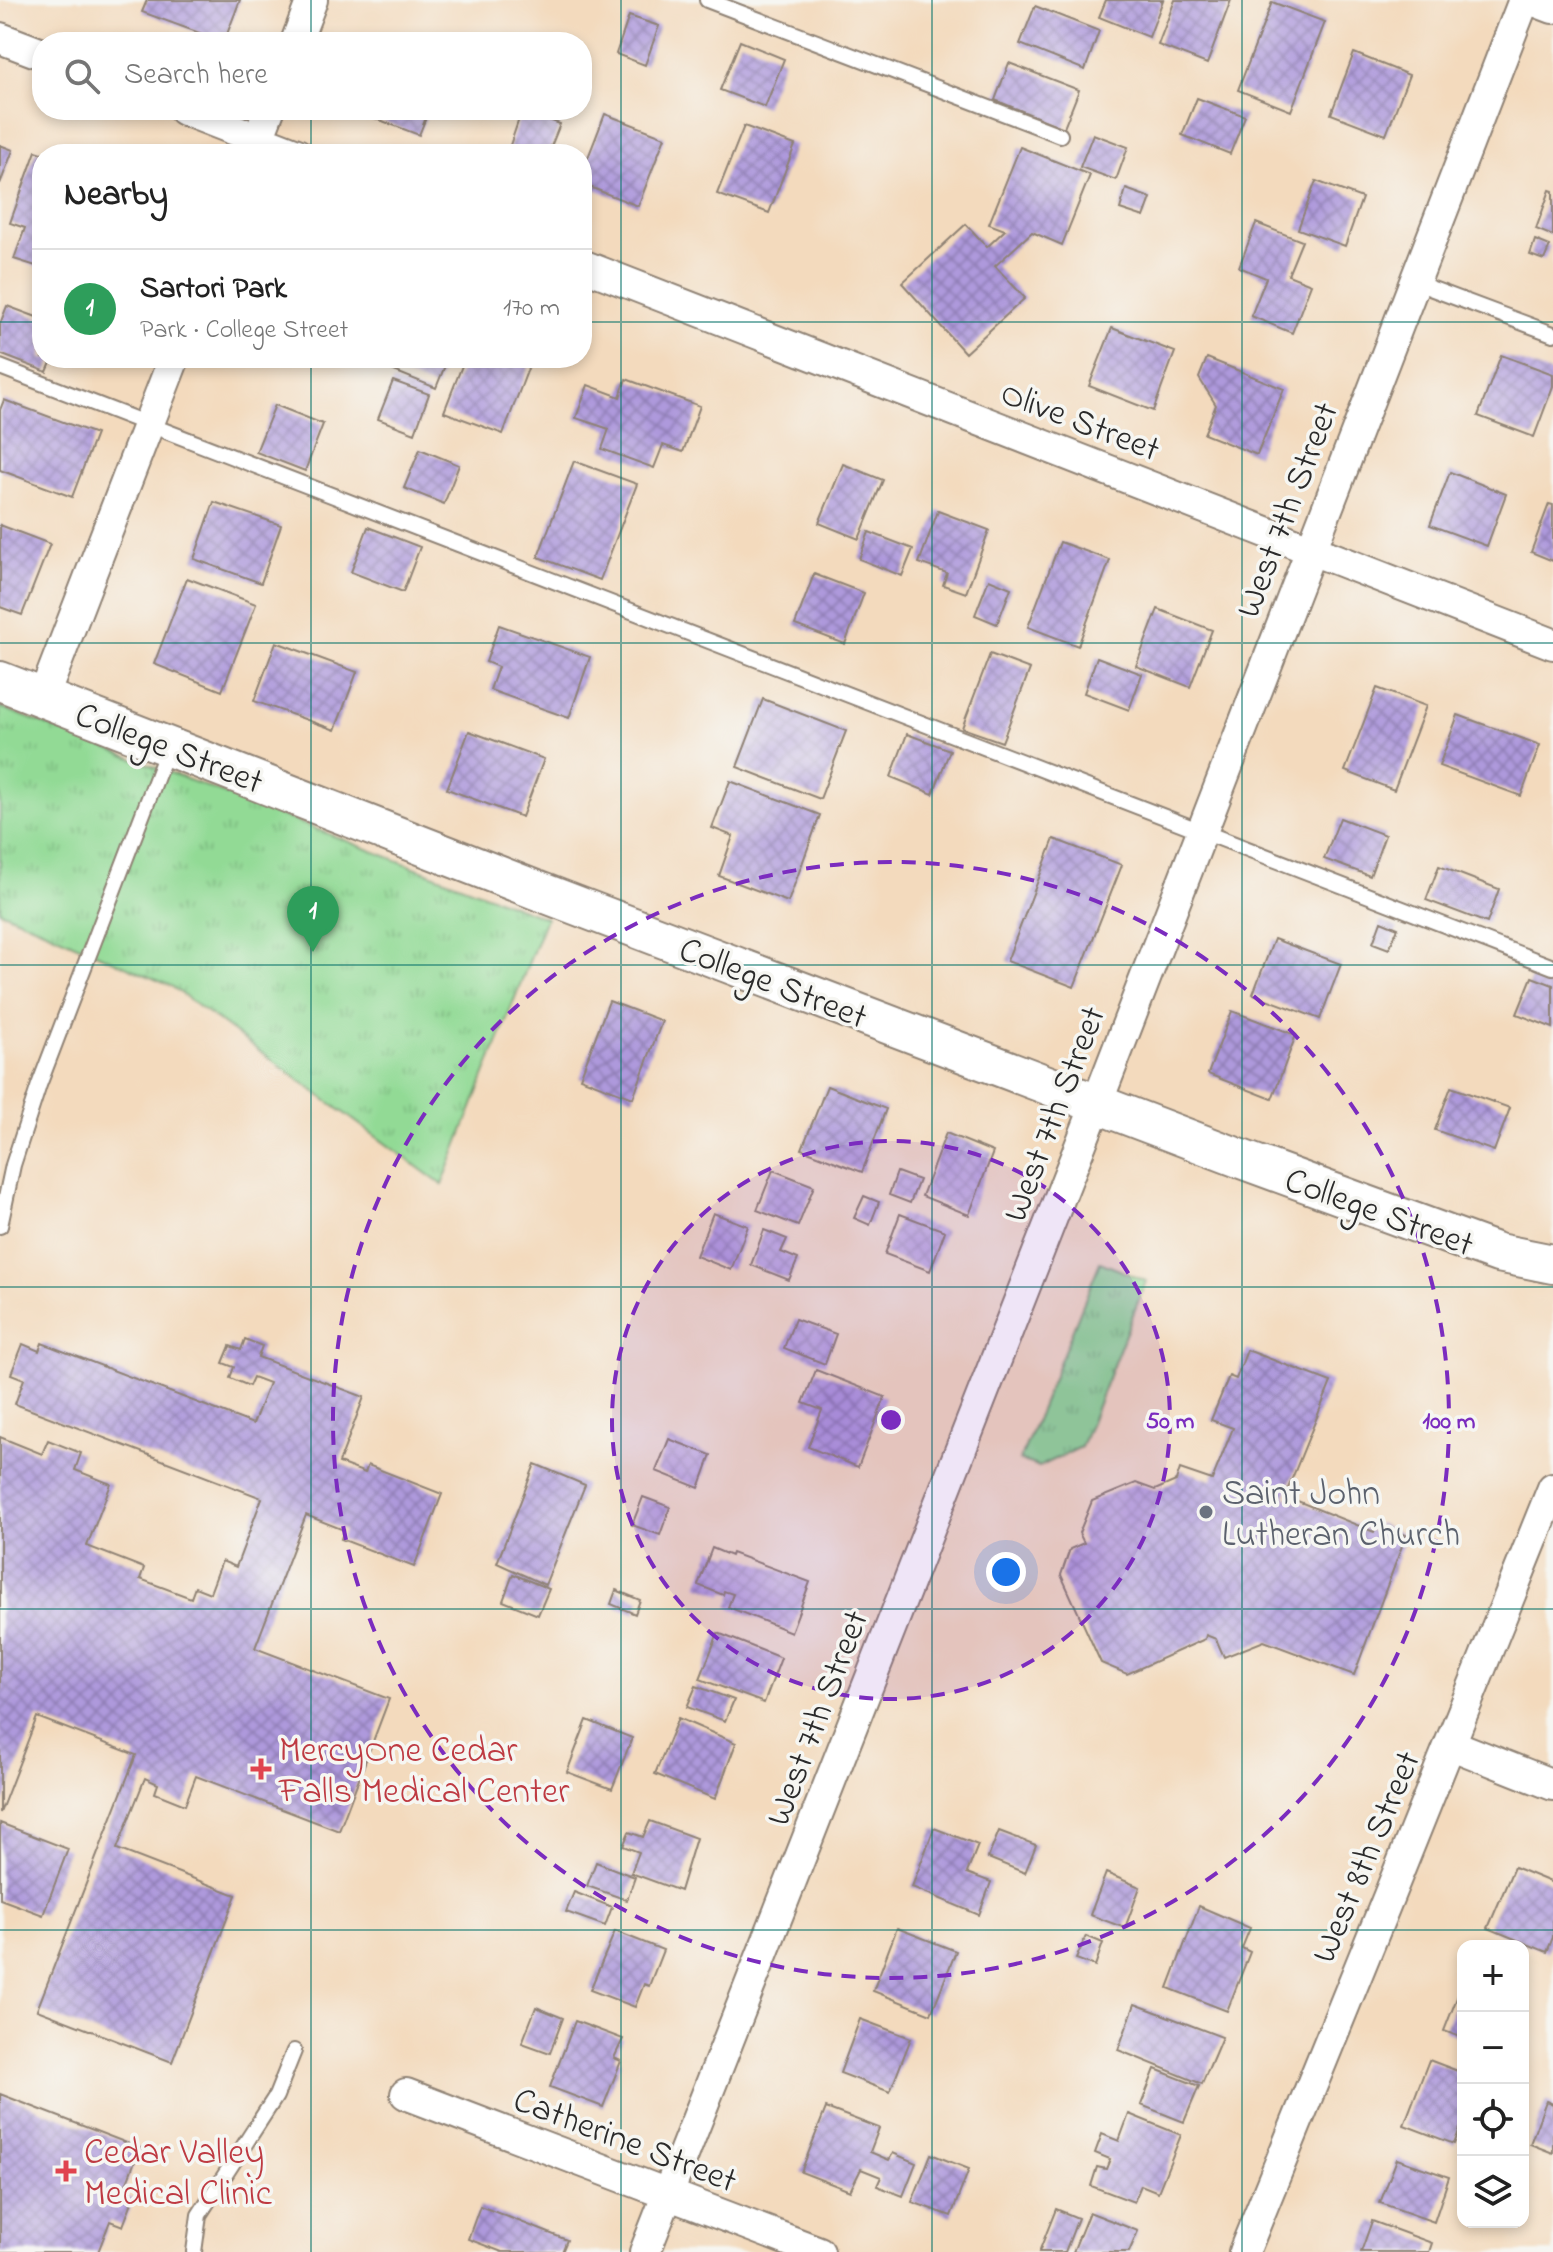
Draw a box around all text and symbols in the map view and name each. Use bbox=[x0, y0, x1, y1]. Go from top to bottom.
search box bbox=[32, 32, 592, 120]
icon: search bbox=[60, 54, 104, 98]
text: Search here bbox=[124, 54, 268, 98]
text: Nearby bbox=[64, 171, 168, 221]
text: Sartori Park bbox=[140, 268, 287, 312]
text: 1 bbox=[86, 290, 94, 328]
text: 170 m bbox=[503, 290, 560, 328]
text: Park · College Street bbox=[140, 312, 348, 350]
street label: Olive Street bbox=[992, 369, 1167, 478]
street label: West 7th Street bbox=[1224, 395, 1355, 626]
street label: College Street bbox=[67, 690, 270, 810]
pin: 1 bbox=[287, 886, 339, 952]
street label: College Street bbox=[671, 925, 874, 1045]
street label: West 7th Street bbox=[991, 999, 1122, 1230]
street label: College Street bbox=[1277, 1156, 1480, 1273]
text: 50 m bbox=[1146, 1405, 1195, 1440]
text: 100 m bbox=[1423, 1405, 1476, 1440]
centre of rings bbox=[877, 1406, 905, 1434]
place label: Saint John Lutheran Church bbox=[1222, 1469, 1460, 1563]
marker: Saint John Lutheran Church bbox=[1197, 1503, 1215, 1521]
your location bbox=[986, 1552, 1026, 1592]
street label: West 7th Street bbox=[754, 1603, 885, 1834]
place label: MercyOne Cedar Falls Medical Center bbox=[278, 1726, 570, 1820]
street label: West 8th Street bbox=[1300, 1743, 1437, 1972]
marker: MercyOne Cedar Falls Medical Center bbox=[250, 1758, 272, 1780]
map controls bbox=[1457, 1940, 1529, 2228]
button: + bbox=[1457, 1940, 1529, 2012]
button: − bbox=[1457, 2012, 1529, 2084]
street label: Catherine Street bbox=[505, 2075, 744, 2209]
button: locate bbox=[1457, 2084, 1529, 2156]
place label: Cedar Valley Medical Clinic bbox=[84, 2128, 272, 2222]
button: layers bbox=[1457, 2156, 1529, 2228]
marker: Cedar Valley Medical Clinic bbox=[55, 2160, 77, 2182]

